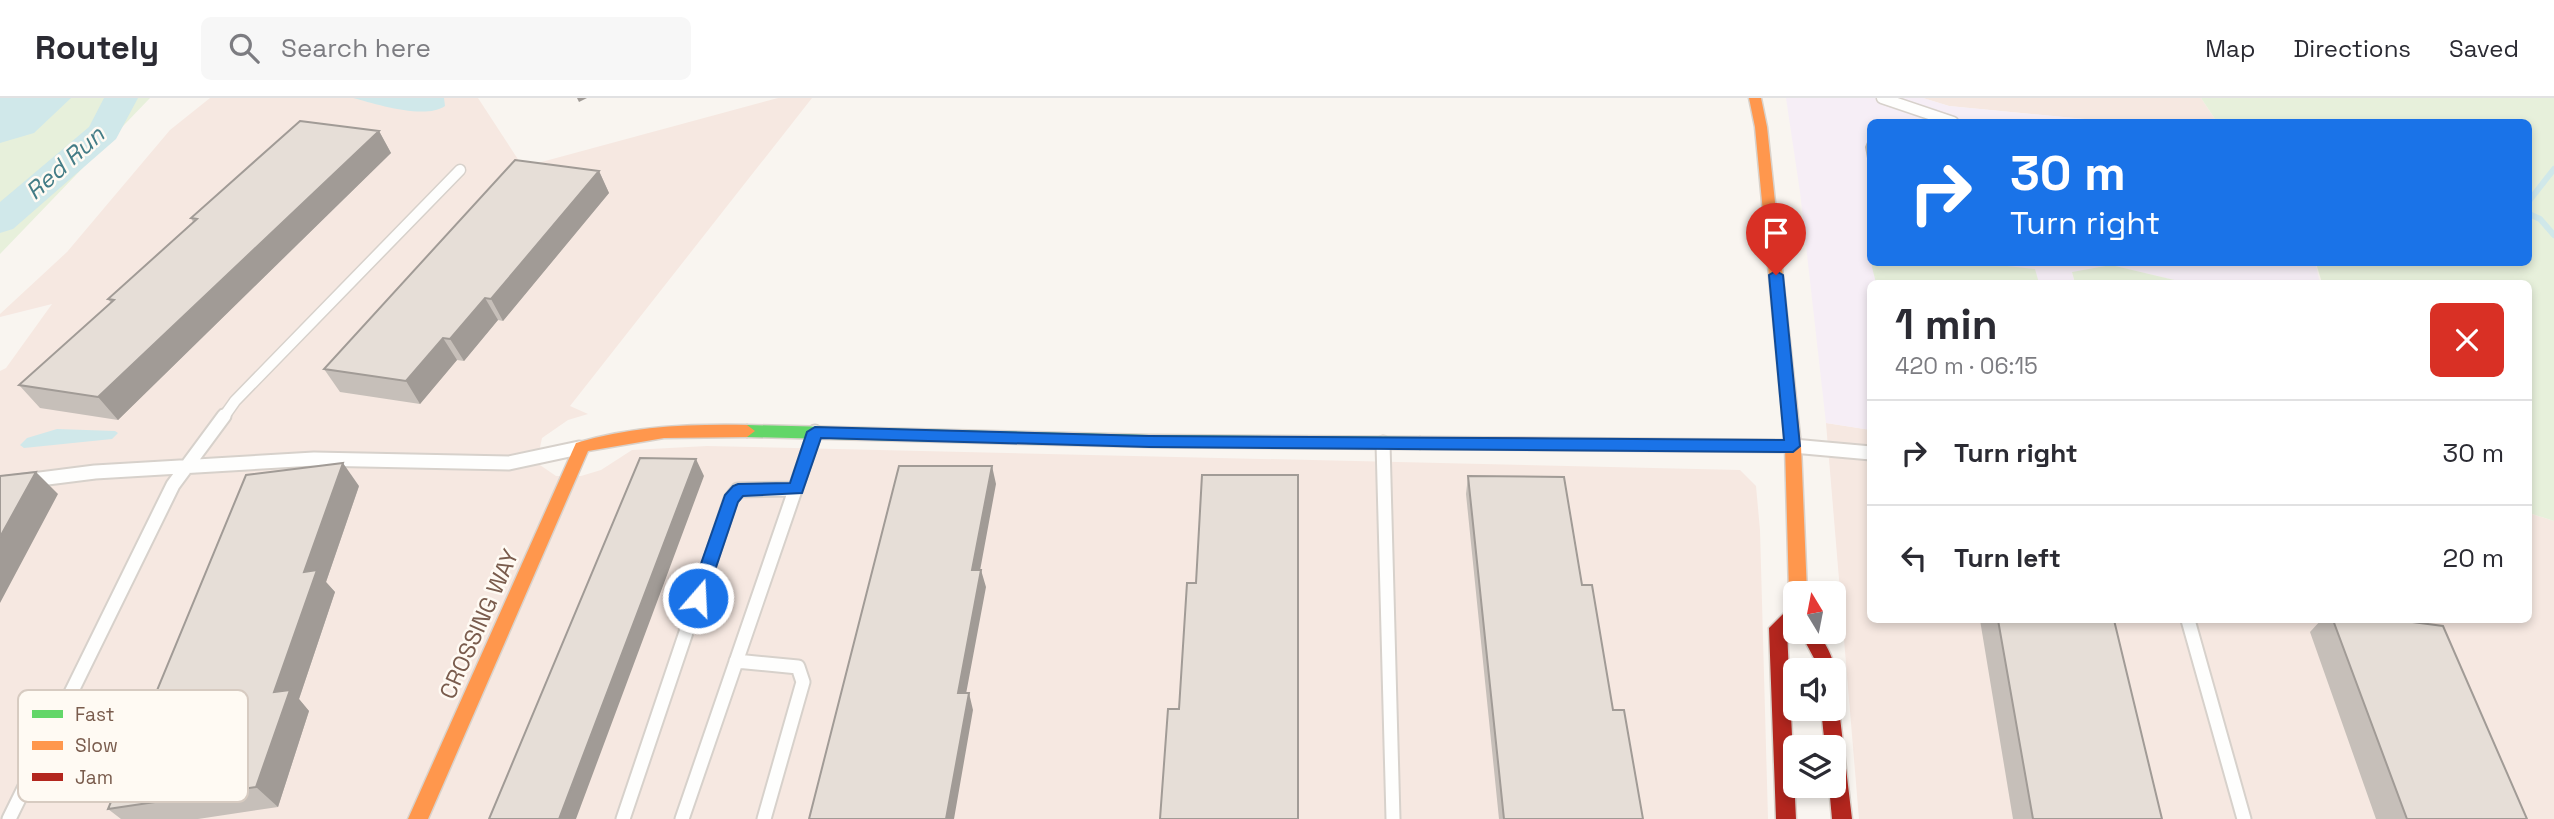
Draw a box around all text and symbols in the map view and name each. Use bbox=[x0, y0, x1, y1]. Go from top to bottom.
search box bbox=[201, 17, 691, 80]
text: Routely bbox=[35, 27, 159, 69]
icon: search bbox=[225, 29, 263, 67]
text: Search here bbox=[281, 31, 431, 65]
text: Map bbox=[2205, 33, 2255, 64]
text: Directions bbox=[2293, 33, 2411, 64]
text: Saved bbox=[2449, 33, 2519, 64]
water label: Red Run bbox=[19, 118, 111, 206]
text: 30 m bbox=[2010, 142, 2126, 204]
icon: right bbox=[1895, 147, 1986, 238]
pin bbox=[1746, 203, 1806, 275]
text: Turn right bbox=[2010, 203, 2160, 243]
icon: arrive bbox=[1757, 214, 1795, 252]
text: 1 min bbox=[1895, 298, 1998, 351]
button: close bbox=[2430, 303, 2504, 377]
text: 420 m · 06:15 bbox=[1895, 351, 2038, 381]
icon: right bbox=[1895, 434, 1933, 472]
text: Turn right bbox=[1954, 436, 2078, 470]
text: 30 m bbox=[2443, 436, 2504, 470]
icon: left bbox=[1895, 539, 1933, 577]
text: Turn left bbox=[1954, 541, 2061, 575]
text: 20 m bbox=[2443, 541, 2504, 575]
street label: CROSSING WAY bbox=[433, 544, 525, 704]
position arrow bbox=[661, 561, 735, 635]
north arrow bbox=[1783, 581, 1846, 644]
map controls bbox=[1783, 581, 1846, 798]
button: sound bbox=[1783, 658, 1846, 721]
legend bbox=[18, 690, 248, 802]
text: Fast bbox=[75, 702, 115, 727]
text: Slow bbox=[75, 733, 118, 758]
button: layers bbox=[1783, 735, 1846, 798]
text: Jam bbox=[75, 765, 113, 790]

